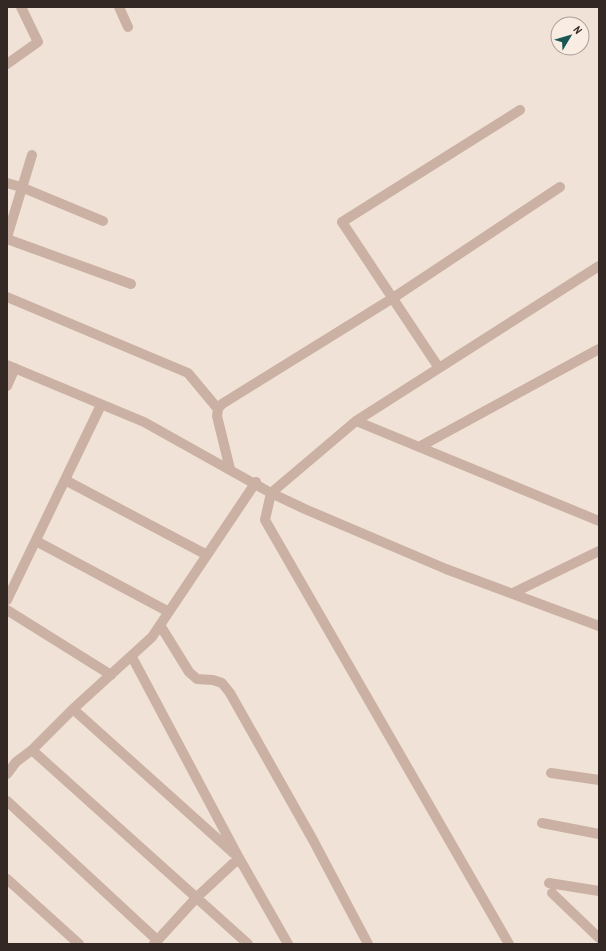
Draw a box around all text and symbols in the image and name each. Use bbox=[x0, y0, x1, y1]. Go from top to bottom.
north arrow bbox=[550, 16, 590, 56]
text: N bbox=[570, 23, 585, 37]

